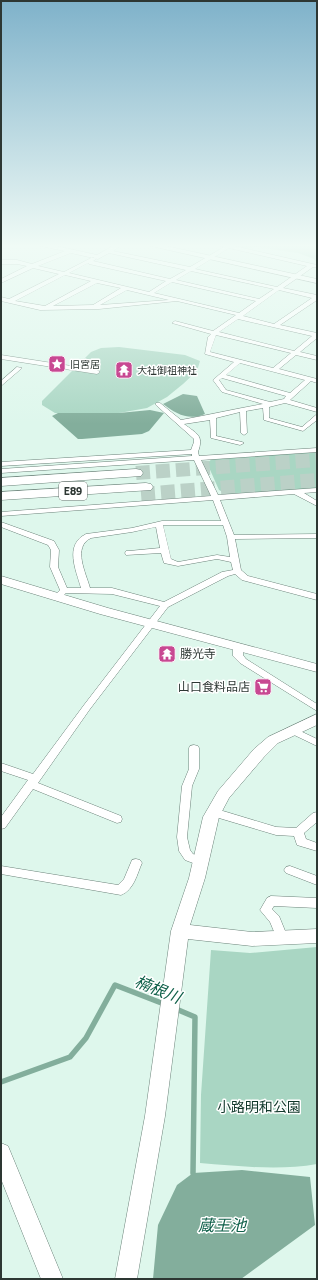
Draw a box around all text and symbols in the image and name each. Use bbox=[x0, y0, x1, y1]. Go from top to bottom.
place icon: 旧宮居 bbox=[47, 354, 67, 374]
place label: 旧宮居 bbox=[70, 357, 100, 372]
temple icon: 大社御祖神社 bbox=[114, 360, 134, 380]
place label: 大社御祖神社 bbox=[137, 363, 197, 378]
road number: E89 bbox=[59, 482, 87, 500]
temple icon: 勝光寺 bbox=[157, 644, 177, 664]
place label: 勝光寺 bbox=[180, 644, 216, 663]
place label: 山口食料品店 bbox=[178, 677, 250, 696]
supermarket icon: 山口食料品店 bbox=[253, 677, 273, 697]
water label: 楠根川 bbox=[131, 969, 187, 1010]
park label: 小路明和公園 bbox=[217, 1096, 301, 1117]
water label: 蔵王池 bbox=[198, 1213, 248, 1237]

